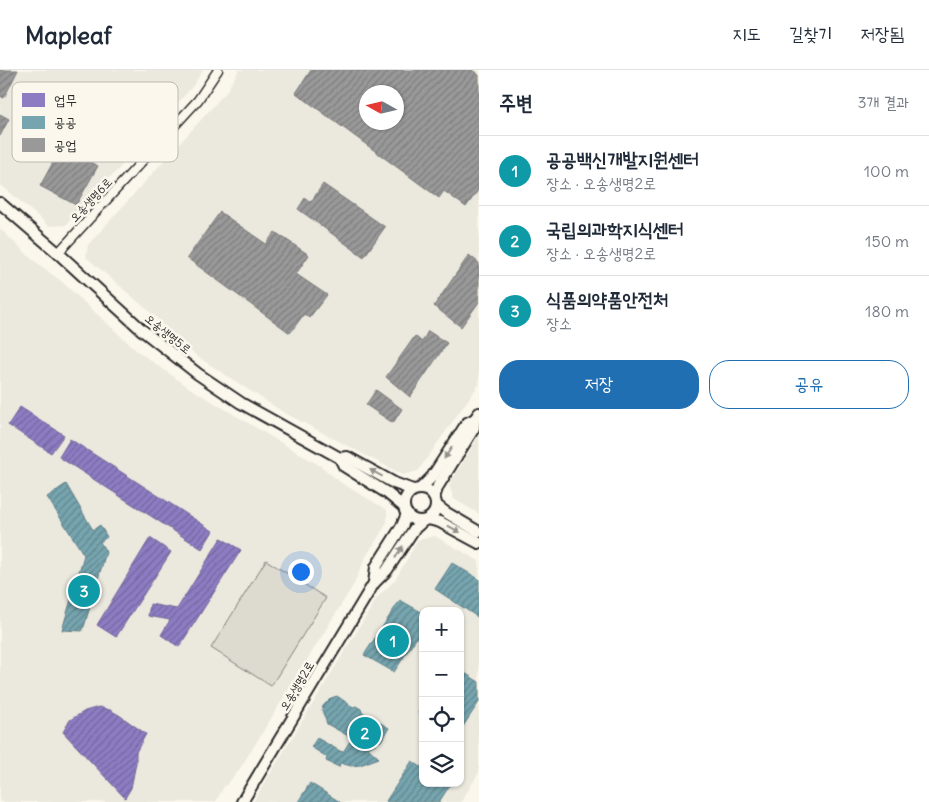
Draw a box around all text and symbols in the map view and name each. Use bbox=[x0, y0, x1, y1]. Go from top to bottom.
text: Mapleaf bbox=[25, 20, 112, 50]
text: 지도 bbox=[732, 22, 761, 45]
text: 길찾기 bbox=[789, 22, 833, 45]
text: 저장됨 bbox=[861, 22, 904, 45]
legend bbox=[12, 82, 178, 162]
north arrow bbox=[359, 85, 404, 130]
text: 주변 bbox=[499, 89, 533, 116]
text: 업무 bbox=[54, 91, 77, 109]
text: 3개 결과 bbox=[857, 92, 909, 112]
text: 공공 bbox=[54, 113, 77, 131]
text: 공업 bbox=[54, 136, 77, 154]
text: 공공백신개발지원센터 bbox=[546, 147, 699, 171]
text: 1 bbox=[512, 161, 518, 181]
text: 100 m bbox=[864, 161, 909, 181]
text: 장소 · 오송생명2로 bbox=[546, 173, 656, 193]
street label: 오송생명6로 bbox=[66, 174, 115, 225]
text: 국립의과학지식센터 bbox=[546, 217, 684, 241]
text: 2 bbox=[511, 231, 519, 251]
text: 150 m bbox=[865, 231, 909, 251]
text: 장소 · 오송생명2로 bbox=[546, 243, 656, 263]
text: 식품의약품안전처 bbox=[546, 287, 668, 311]
text: 3 bbox=[510, 301, 520, 321]
text: 180 m bbox=[865, 301, 909, 321]
street label: 오송생명5로 bbox=[142, 310, 194, 357]
text: 장소 bbox=[546, 313, 572, 333]
button: 저장 bbox=[499, 360, 699, 409]
button: 공유 bbox=[709, 360, 909, 409]
one-way arrow bbox=[443, 446, 453, 459]
one-way arrow bbox=[369, 469, 384, 477]
one-way arrow bbox=[448, 525, 461, 534]
one-way arrow bbox=[394, 546, 404, 559]
your location bbox=[288, 559, 314, 585]
pin: 3 bbox=[68, 572, 100, 610]
map controls bbox=[419, 607, 464, 787]
button: + bbox=[419, 607, 464, 652]
pin: 1 bbox=[377, 622, 409, 660]
button: − bbox=[419, 652, 464, 697]
street label: 오송생명2로 bbox=[276, 658, 317, 713]
button: locate bbox=[419, 697, 464, 742]
pin: 2 bbox=[349, 714, 381, 752]
button: layers bbox=[419, 742, 464, 787]

